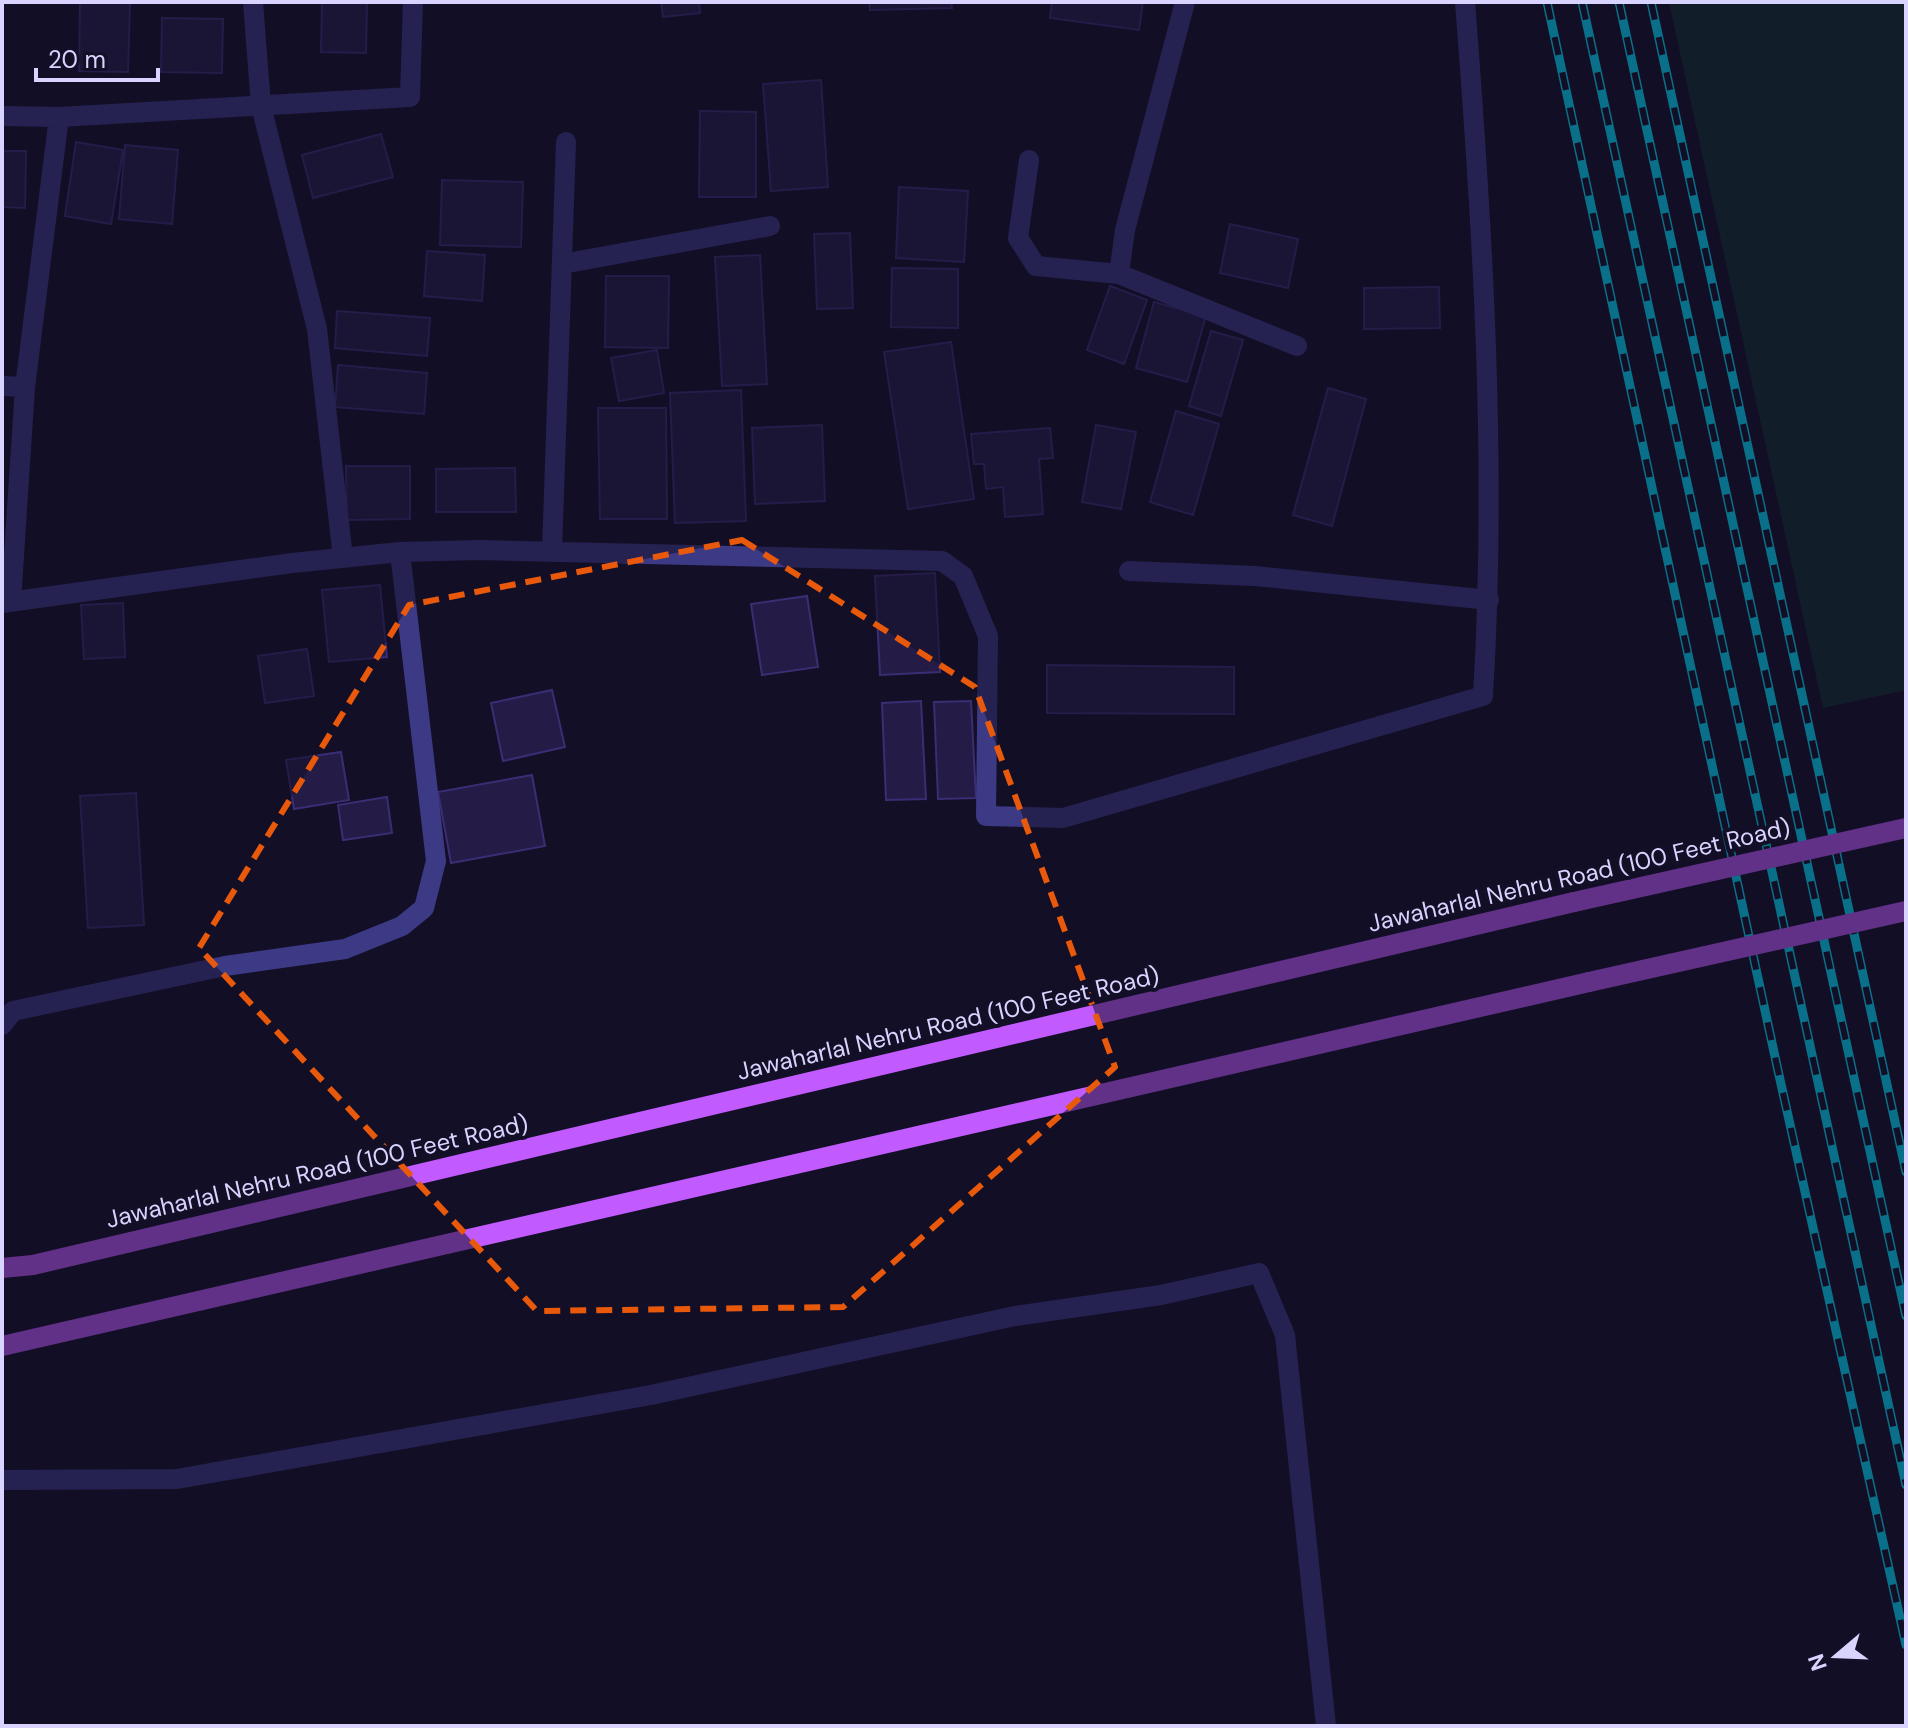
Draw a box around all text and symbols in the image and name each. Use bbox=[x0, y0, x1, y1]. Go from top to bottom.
scale bar bbox=[36, 32, 158, 82]
text: 20 m bbox=[48, 44, 106, 75]
street label: Jawaharlal Nehru Road (100 Feet Road) bbox=[1365, 811, 1793, 939]
street label: Jawaharlal Nehru Road (100 Feet Road) bbox=[734, 959, 1162, 1087]
street label: Jawaharlal Nehru Road (100 Feet Road) bbox=[103, 1107, 531, 1235]
north arrow bbox=[1796, 1616, 1876, 1696]
text: N bbox=[1801, 1650, 1834, 1675]

